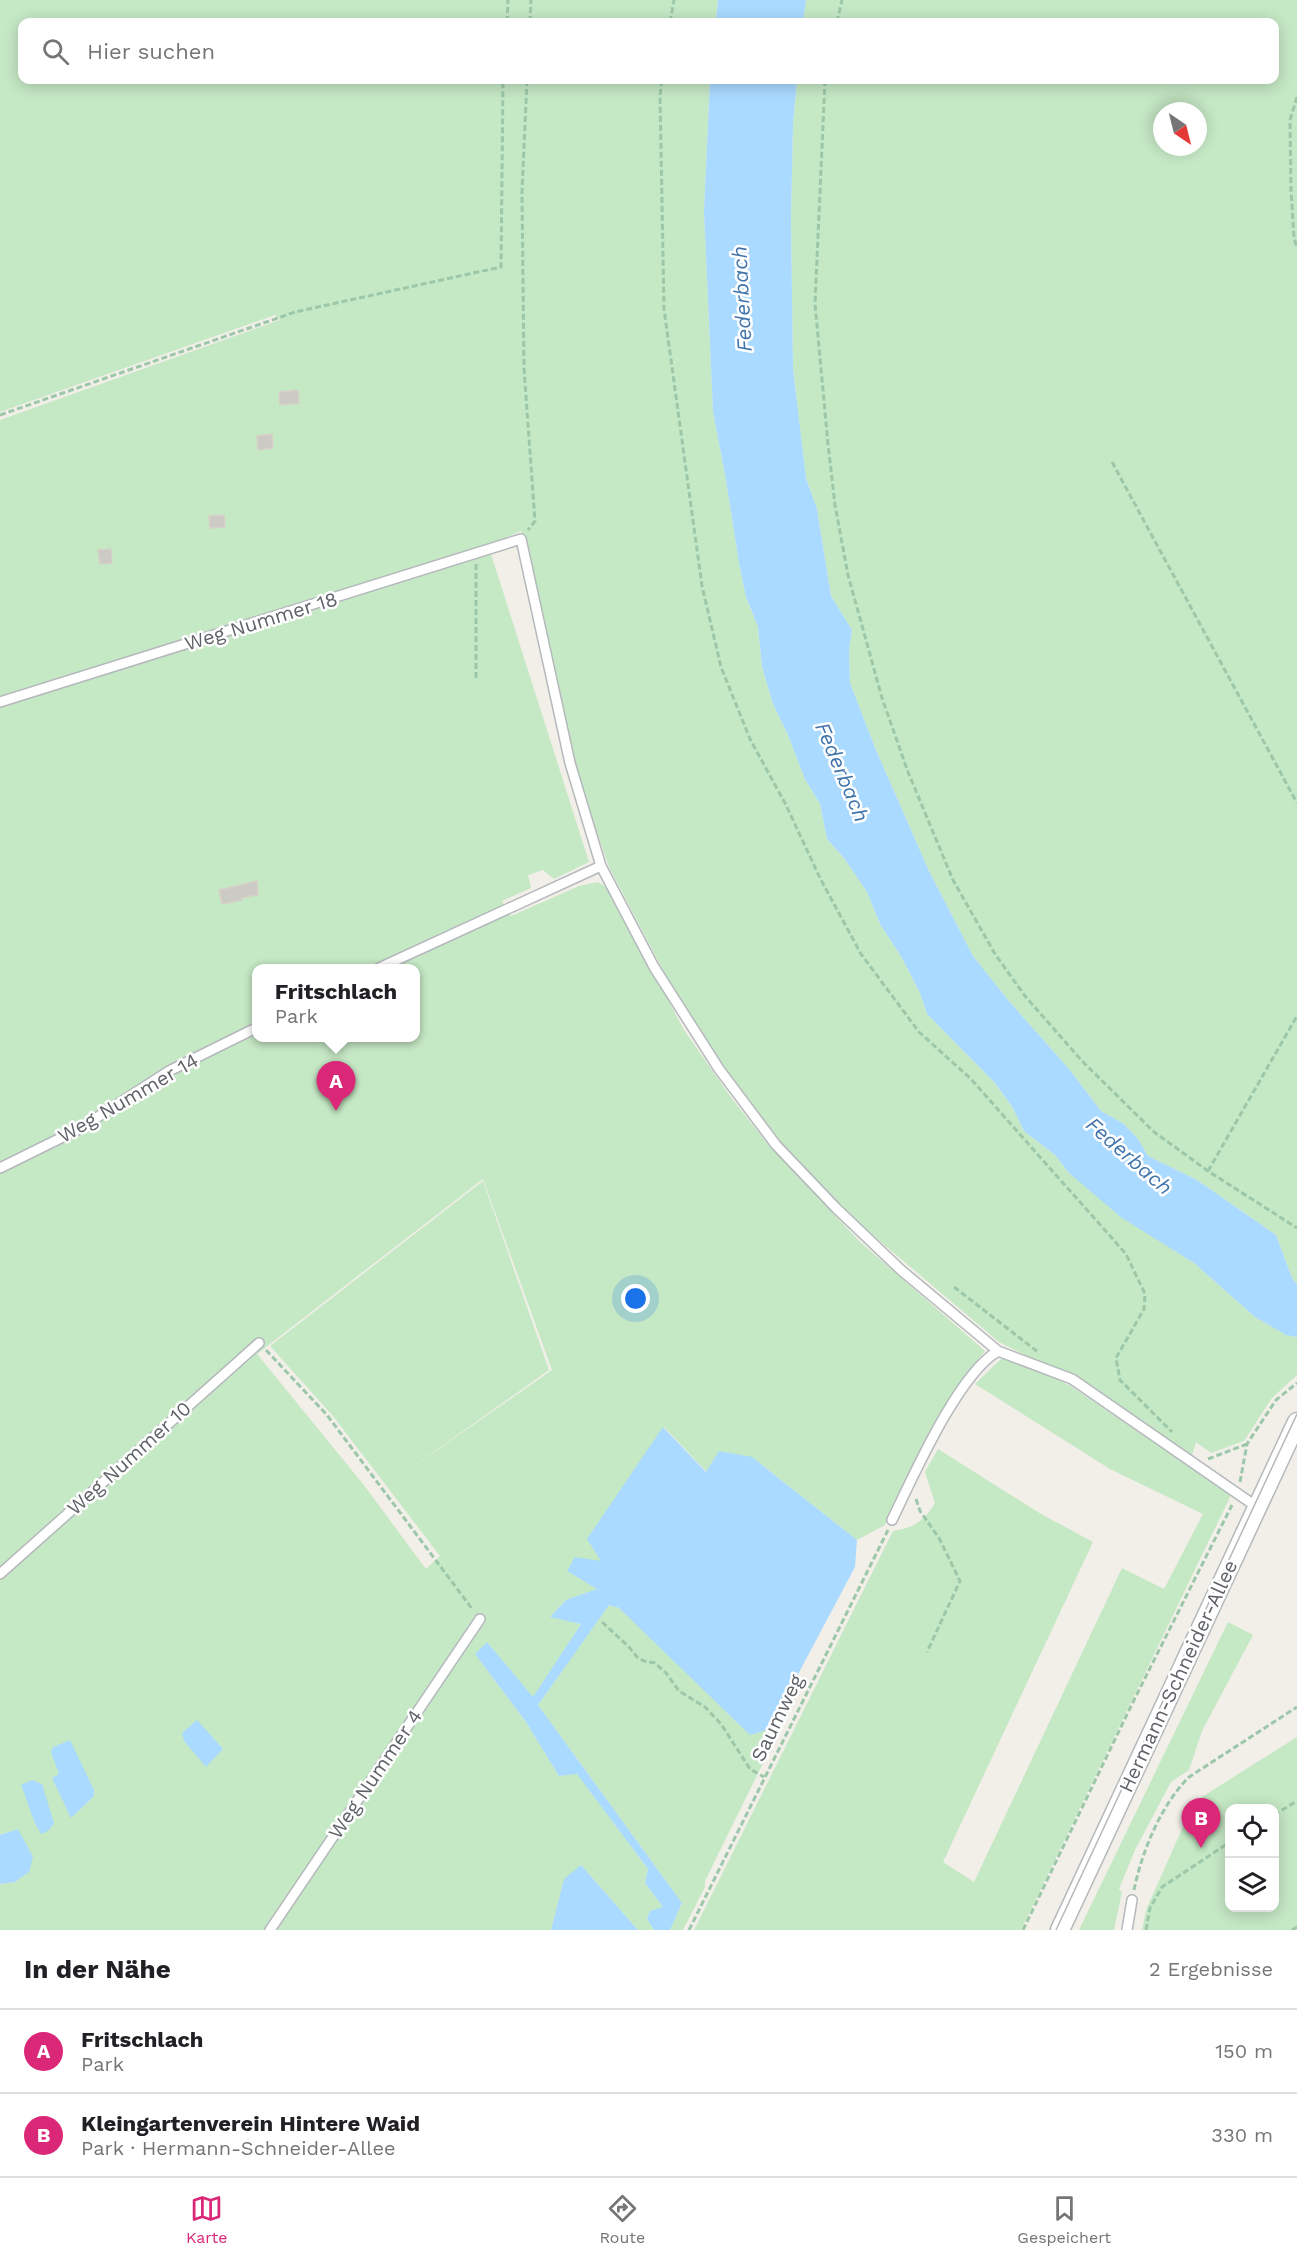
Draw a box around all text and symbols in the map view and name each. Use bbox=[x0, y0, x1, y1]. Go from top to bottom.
search box bbox=[18, 18, 1279, 84]
icon: search bbox=[39, 35, 72, 68]
text: Hier suchen bbox=[87, 39, 215, 64]
north arrow bbox=[1153, 102, 1207, 156]
water label: Federbach bbox=[726, 245, 757, 353]
street label: Weg Nummer 18 bbox=[182, 586, 340, 656]
water label: Federbach bbox=[810, 718, 875, 825]
popup bbox=[252, 964, 420, 1042]
text: Fritschlach bbox=[275, 979, 397, 1004]
text: Park bbox=[275, 1004, 318, 1028]
street label: Weg Nummer 14 bbox=[53, 1048, 203, 1148]
pin: A bbox=[316, 1062, 356, 1111]
water label: Federbach bbox=[1081, 1111, 1178, 1200]
your location bbox=[621, 1284, 650, 1313]
street label: Weg Nummer 10 bbox=[62, 1396, 196, 1520]
street label: Hermann-Schneider-Allee bbox=[1113, 1556, 1243, 1796]
street label: Saumweg bbox=[746, 1670, 808, 1765]
street label: Weg Nummer 4 bbox=[323, 1705, 427, 1843]
pin: B bbox=[1182, 1798, 1220, 1848]
map controls bbox=[1225, 1804, 1279, 1912]
button: locate bbox=[1225, 1804, 1279, 1858]
button: layers bbox=[1225, 1858, 1279, 1912]
text: In der Nähe bbox=[24, 1954, 171, 1984]
text: 2 Ergebnisse bbox=[1149, 1957, 1273, 1981]
text: Fritschlach bbox=[81, 2027, 204, 2052]
text: A bbox=[37, 2039, 50, 2063]
text: 150 m bbox=[1215, 2039, 1273, 2063]
text: Park bbox=[81, 2052, 124, 2076]
text: Kleingartenverein Hintere Waid bbox=[81, 2111, 420, 2136]
text: B bbox=[37, 2123, 50, 2147]
text: 330 m bbox=[1211, 2123, 1273, 2147]
text: Park · Hermann-Schneider-Allee bbox=[81, 2136, 396, 2160]
tab: Karte bbox=[186, 2192, 227, 2247]
tab: Route bbox=[599, 2192, 645, 2247]
tab: Gespeichert bbox=[1017, 2192, 1111, 2247]

